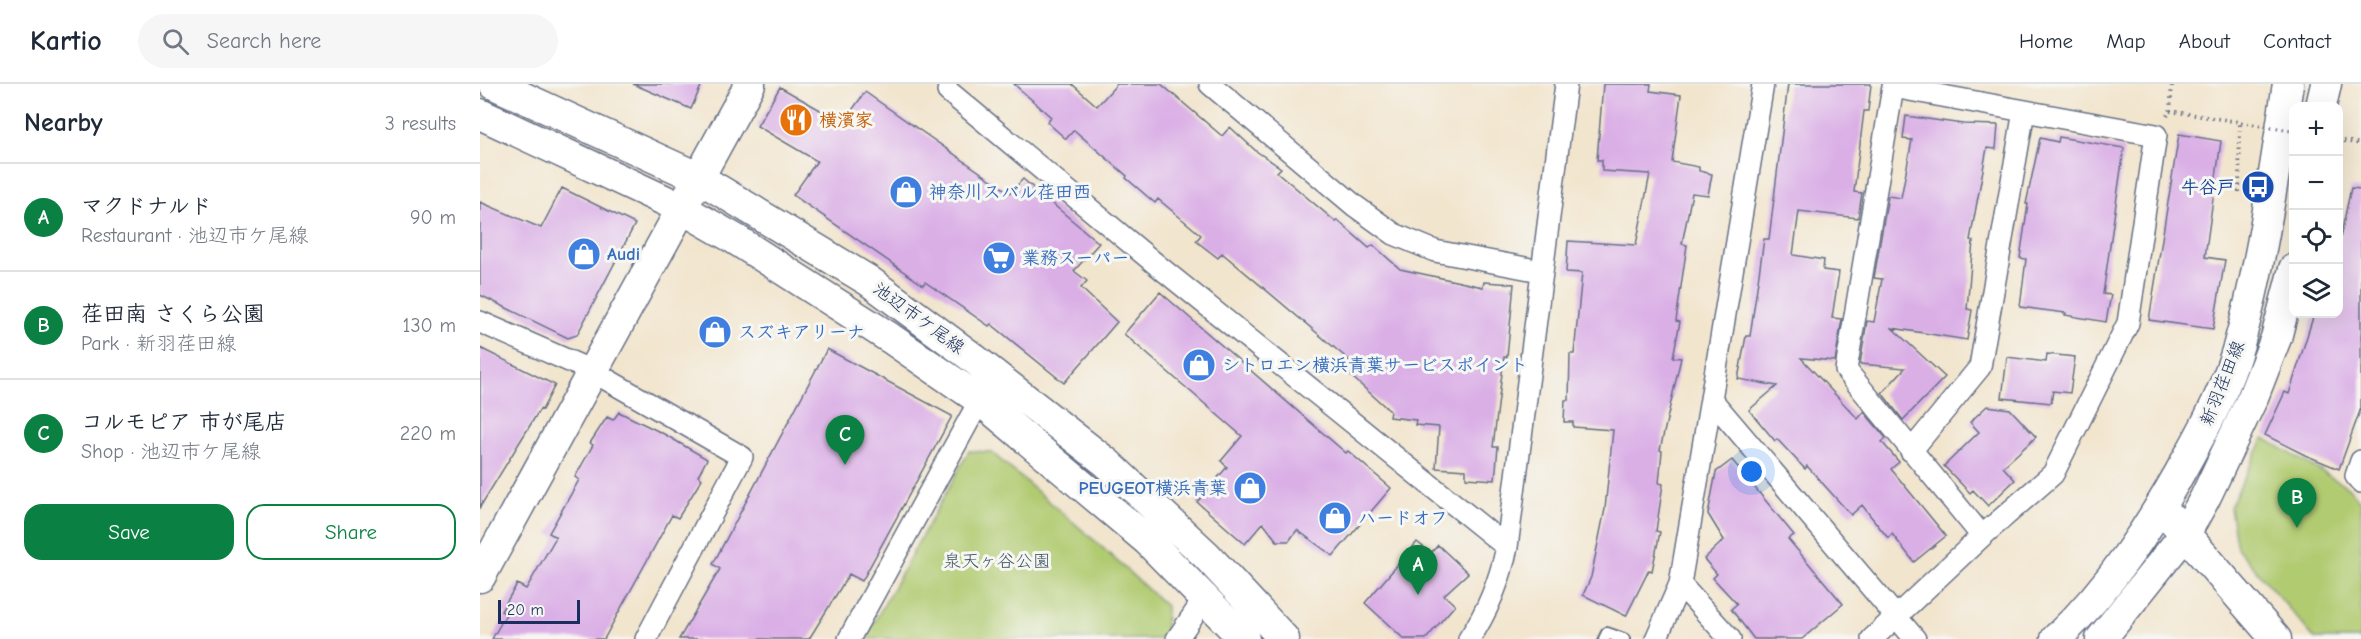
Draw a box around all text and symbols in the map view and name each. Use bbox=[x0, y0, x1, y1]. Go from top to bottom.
search box bbox=[138, 14, 558, 68]
text: Kartio bbox=[30, 25, 102, 57]
icon: search bbox=[159, 25, 192, 58]
text: Search here bbox=[207, 28, 321, 54]
text: Home bbox=[2019, 29, 2073, 53]
text: Map bbox=[2106, 29, 2146, 53]
text: About bbox=[2179, 29, 2230, 53]
text: Contact bbox=[2263, 29, 2331, 53]
restaurant icon: 横濱家 bbox=[778, 102, 814, 138]
map controls bbox=[2289, 102, 2343, 318]
button: + bbox=[2289, 102, 2343, 156]
text: Nearby bbox=[24, 108, 103, 138]
place label: 横濱家 bbox=[819, 110, 873, 131]
text: 3 results bbox=[385, 112, 456, 135]
button: − bbox=[2289, 156, 2343, 210]
bus stop icon: 牛谷戸 bbox=[2240, 169, 2276, 205]
shop icon: 神奈川スバル荏田西 bbox=[888, 174, 924, 210]
place label: 牛谷戸 bbox=[2181, 177, 2235, 198]
place label: 神奈川スバル荏田西 bbox=[929, 182, 1091, 203]
text: マクドナルド bbox=[81, 193, 212, 219]
text: A bbox=[38, 206, 49, 229]
text: 90 m bbox=[410, 206, 456, 229]
button: locate bbox=[2289, 210, 2343, 264]
text: Restaurant · 池辺市ケ尾線 bbox=[81, 224, 308, 247]
shop icon: Audi bbox=[566, 236, 602, 272]
supermarket icon: 業務スーパー bbox=[981, 240, 1017, 276]
place label: Audi bbox=[607, 244, 640, 265]
place label: 業務スーパー bbox=[1022, 248, 1129, 269]
button: layers bbox=[2289, 264, 2343, 318]
street label: 池辺市ケ尾線 bbox=[869, 278, 969, 359]
text: 荏田南 さくら公園 bbox=[81, 301, 265, 327]
text: B bbox=[37, 314, 50, 337]
text: 130 m bbox=[403, 314, 456, 337]
shop icon: スズキアリーナ bbox=[697, 314, 733, 350]
place label: スズキアリーナ bbox=[738, 322, 865, 343]
text: Park · 新羽荏田線 bbox=[81, 332, 236, 355]
street label: 新羽荏田線 bbox=[2196, 338, 2249, 429]
shop icon: シトロエン横浜青葉サービスポイント bbox=[1181, 347, 1217, 383]
place label: シトロエン横浜青葉サービスポイント bbox=[1222, 355, 1528, 376]
text: コルモピア 市が尾店 bbox=[81, 409, 287, 435]
pin: C bbox=[826, 416, 865, 465]
text: C bbox=[37, 422, 50, 445]
text: 220 m bbox=[400, 422, 456, 445]
text: Shop · 池辺市ケ尾線 bbox=[81, 440, 261, 463]
your location bbox=[1737, 457, 1766, 486]
shop icon: PEUGEOT横浜青葉 bbox=[1232, 470, 1268, 506]
place label: PEUGEOT横浜青葉 bbox=[1079, 478, 1227, 499]
pin: B bbox=[2278, 478, 2316, 528]
shop icon: ハードオフ bbox=[1317, 500, 1353, 536]
button: Save bbox=[24, 504, 234, 560]
button: Share bbox=[246, 504, 456, 560]
place label: ハードオフ bbox=[1358, 508, 1448, 529]
pin: A bbox=[1398, 546, 1438, 595]
park label: 泉天ヶ谷公園 bbox=[943, 551, 1051, 572]
scale bar bbox=[498, 597, 580, 624]
text: 20 m bbox=[507, 601, 544, 619]

